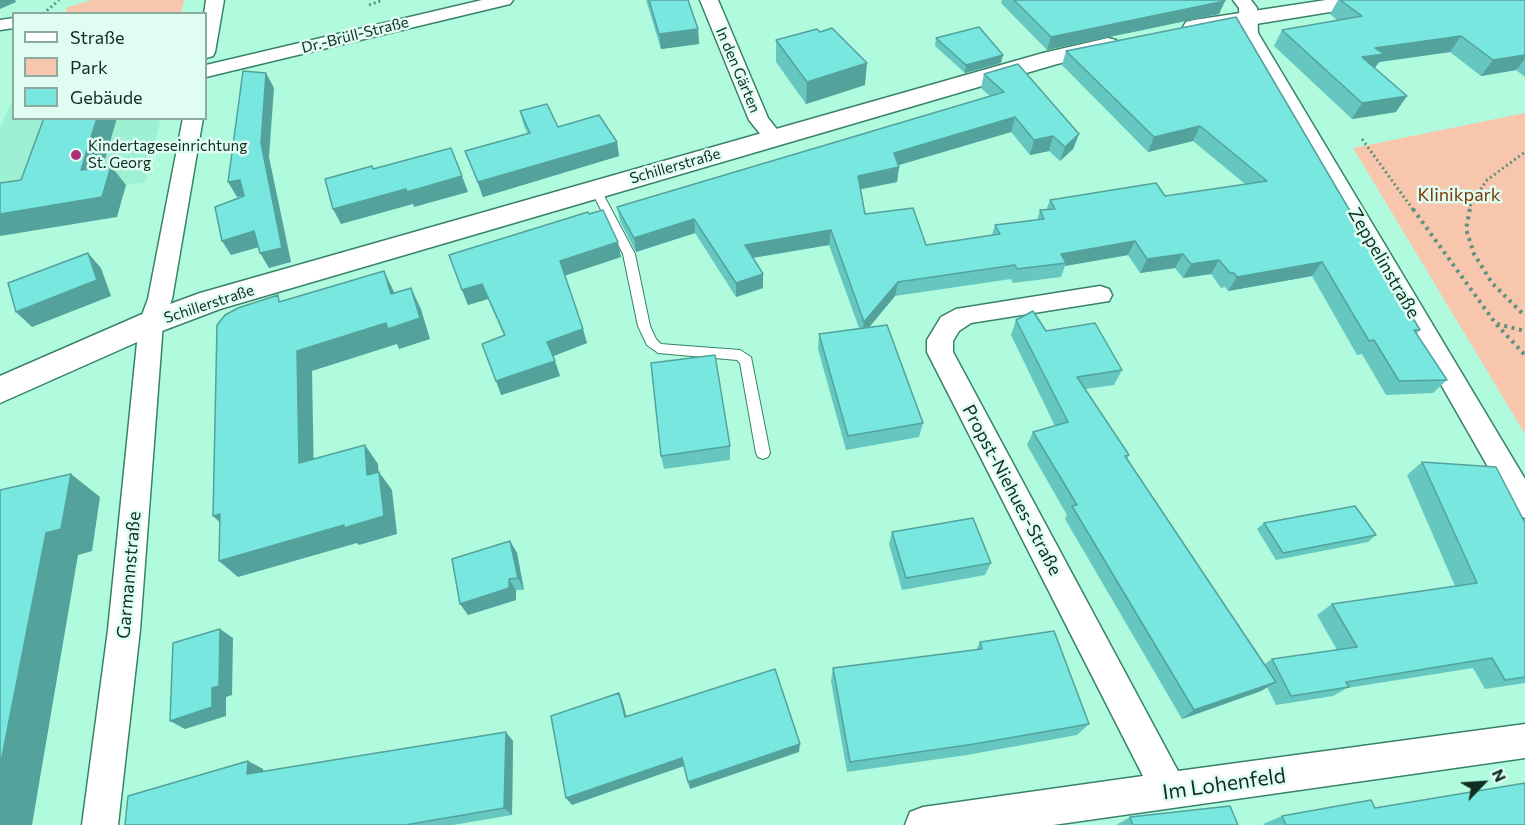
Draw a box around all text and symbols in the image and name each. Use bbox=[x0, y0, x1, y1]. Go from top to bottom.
legend bbox=[12, 12, 207, 120]
street label: Dr.-Brüll-Straße bbox=[300, 13, 410, 57]
street label: In den Gärten bbox=[712, 25, 764, 115]
text: Straße bbox=[70, 26, 125, 48]
text: Park bbox=[70, 56, 108, 78]
text: Gebäude bbox=[70, 86, 143, 108]
place label: Kindertageseinrichtung St. Georg bbox=[88, 137, 247, 172]
street label: Schillerstraße bbox=[628, 144, 722, 188]
marker: Kindertageseinrichtung St. Georg bbox=[69, 148, 83, 162]
park label: Klinikpark bbox=[1418, 184, 1500, 206]
street label: Zeppelinstraße bbox=[1344, 204, 1424, 322]
street label: Schillerstraße bbox=[162, 281, 256, 327]
street label: Propst-Niehues-Straße bbox=[958, 401, 1066, 579]
street label: Garmannstraße bbox=[113, 510, 145, 640]
north arrow bbox=[1453, 753, 1513, 813]
street label: Im Lohenfeld bbox=[1161, 763, 1287, 805]
text: N bbox=[1489, 766, 1511, 785]

